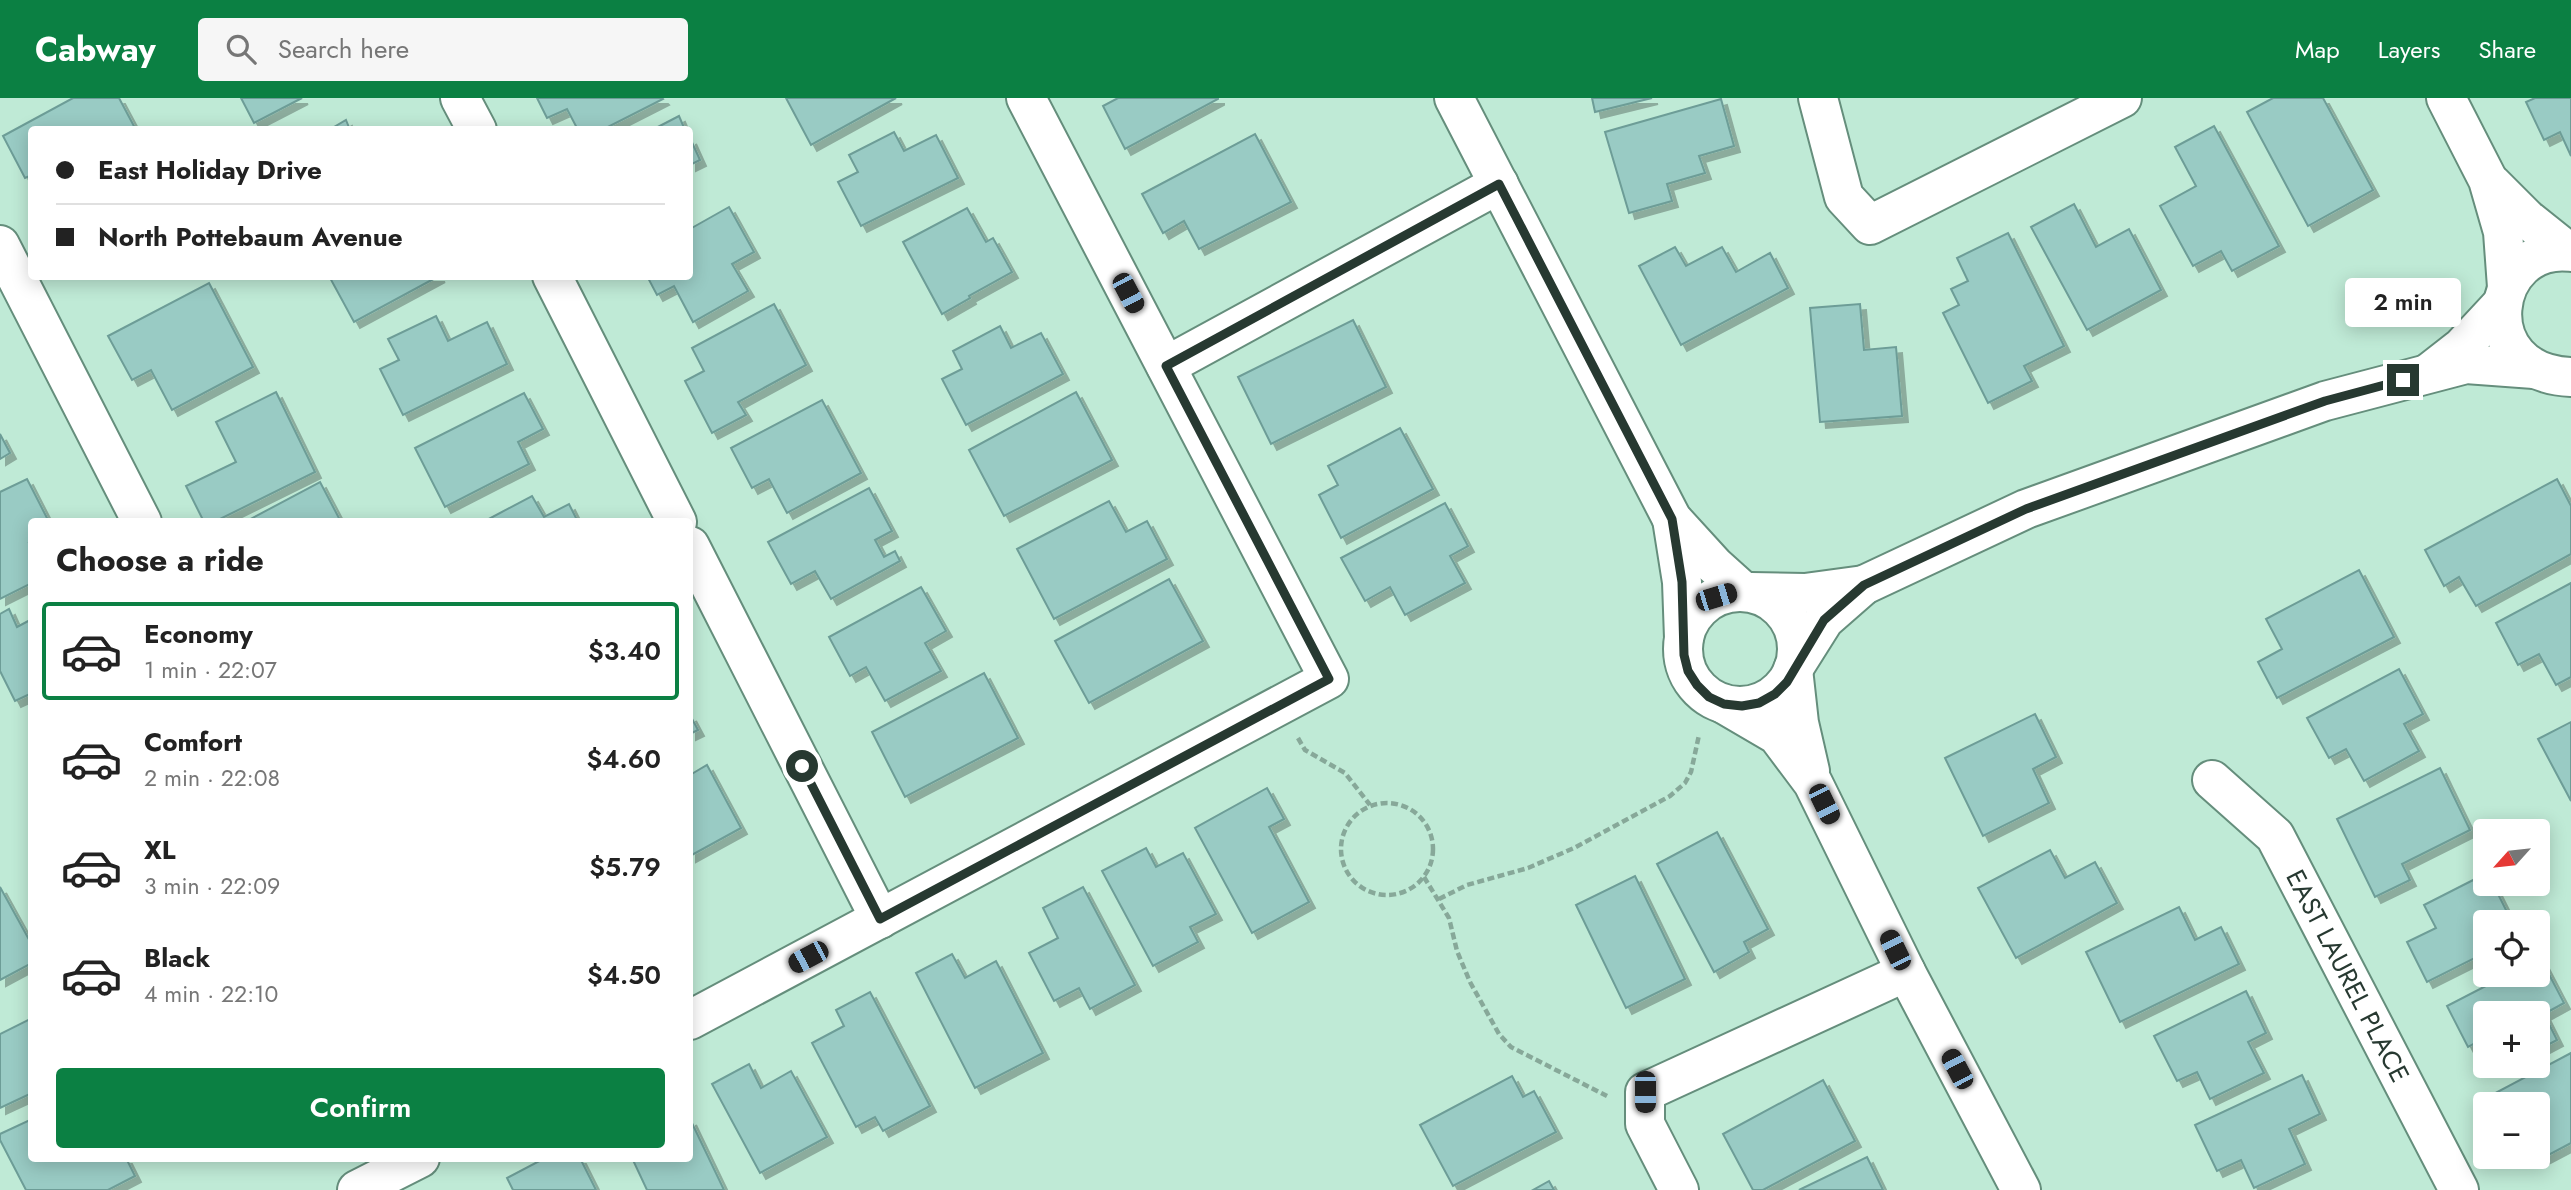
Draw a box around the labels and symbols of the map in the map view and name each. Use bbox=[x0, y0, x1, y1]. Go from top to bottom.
car bbox=[1109, 270, 1148, 316]
callout: 2 min bbox=[2345, 278, 2461, 328]
route end bbox=[2387, 364, 2419, 396]
car bbox=[1693, 581, 1740, 613]
route start bbox=[786, 750, 818, 782]
car bbox=[1806, 781, 1843, 827]
north arrow bbox=[2473, 819, 2550, 896]
street label: EAST LAUREL PLACE bbox=[2277, 863, 2419, 1089]
car bbox=[1877, 927, 1914, 973]
car bbox=[785, 938, 832, 976]
car bbox=[1938, 1046, 1977, 1092]
car bbox=[1635, 1071, 1656, 1113]

